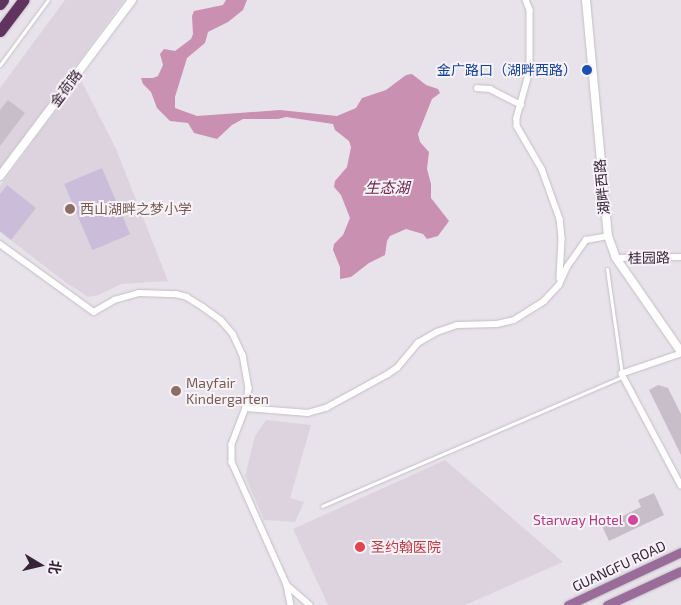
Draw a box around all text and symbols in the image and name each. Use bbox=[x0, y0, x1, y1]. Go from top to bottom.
place label: 金广路口（湖畔西路） bbox=[437, 62, 577, 78]
marker: 金广路口（湖畔西路） bbox=[581, 64, 593, 76]
street label: 金荷路 bbox=[47, 66, 85, 110]
street label: 湖畔西路 bbox=[591, 158, 613, 216]
water label: 生态湖 bbox=[365, 179, 409, 197]
place label: 西山湖畔之梦小学 bbox=[80, 201, 192, 217]
marker: 西山湖畔之梦小学 bbox=[64, 203, 76, 215]
street label: 桂园路 bbox=[628, 249, 670, 267]
place label: Mayfair Kindergarten bbox=[186, 375, 269, 408]
marker: Mayfair Kindergarten bbox=[170, 385, 182, 397]
place label: Starway Hotel bbox=[533, 512, 623, 528]
marker: Starway Hotel bbox=[627, 514, 639, 526]
street label: GUANGFU ROAD bbox=[570, 537, 668, 595]
place label: 圣约翰医院 bbox=[371, 539, 441, 555]
north arrow bbox=[15, 540, 65, 590]
marker: 圣约翰医院 bbox=[353, 540, 367, 554]
text: 北 bbox=[46, 559, 65, 576]

